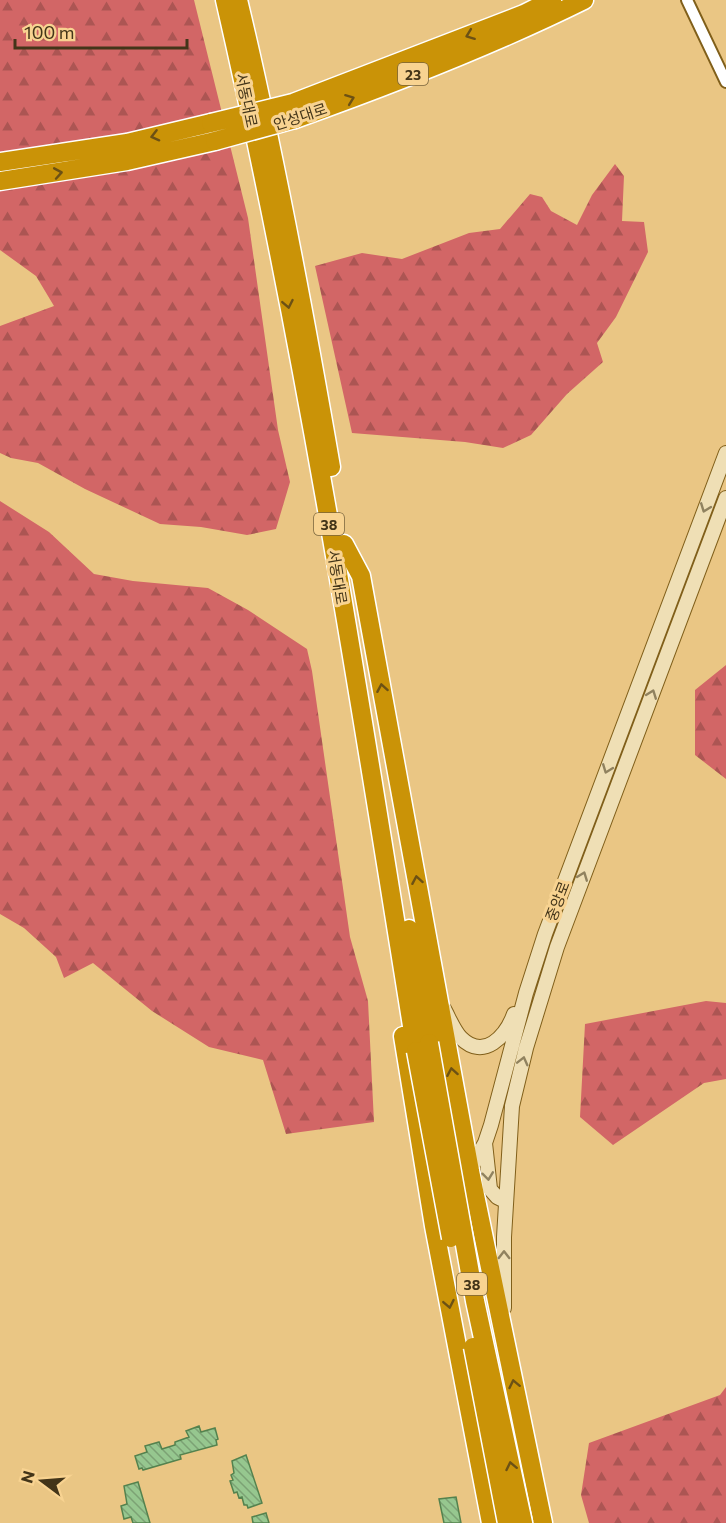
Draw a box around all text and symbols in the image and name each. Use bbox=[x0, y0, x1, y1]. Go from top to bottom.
scale bar bbox=[15, 12, 188, 50]
text: 100 m bbox=[24, 21, 74, 43]
one-way arrow bbox=[465, 28, 476, 40]
road number: 23 bbox=[398, 63, 428, 85]
street label: 서동대로 bbox=[232, 71, 262, 129]
one-way arrow bbox=[344, 94, 355, 106]
street label: 안성대로 bbox=[271, 99, 329, 133]
one-way arrow bbox=[150, 129, 160, 142]
one-way arrow bbox=[53, 167, 63, 180]
one-way arrow bbox=[281, 299, 294, 309]
one-way arrow bbox=[700, 502, 713, 512]
road number: 38 bbox=[314, 513, 344, 535]
street label: 서동대로 bbox=[325, 548, 351, 606]
one-way arrow bbox=[376, 684, 388, 693]
one-way arrow bbox=[645, 689, 658, 700]
one-way arrow bbox=[602, 763, 615, 774]
one-way arrow bbox=[576, 871, 589, 882]
one-way arrow bbox=[411, 875, 424, 885]
street label: 중앙로 bbox=[541, 878, 573, 924]
one-way arrow bbox=[515, 1057, 528, 1067]
one-way arrow bbox=[446, 1067, 459, 1077]
one-way arrow bbox=[481, 1171, 494, 1180]
one-way arrow bbox=[498, 1250, 510, 1259]
road number: 38 bbox=[457, 1273, 487, 1295]
one-way arrow bbox=[442, 1299, 455, 1309]
one-way arrow bbox=[508, 1379, 521, 1389]
north arrow bbox=[12, 1451, 72, 1511]
one-way arrow bbox=[505, 1461, 518, 1471]
text: N bbox=[16, 1468, 38, 1485]

